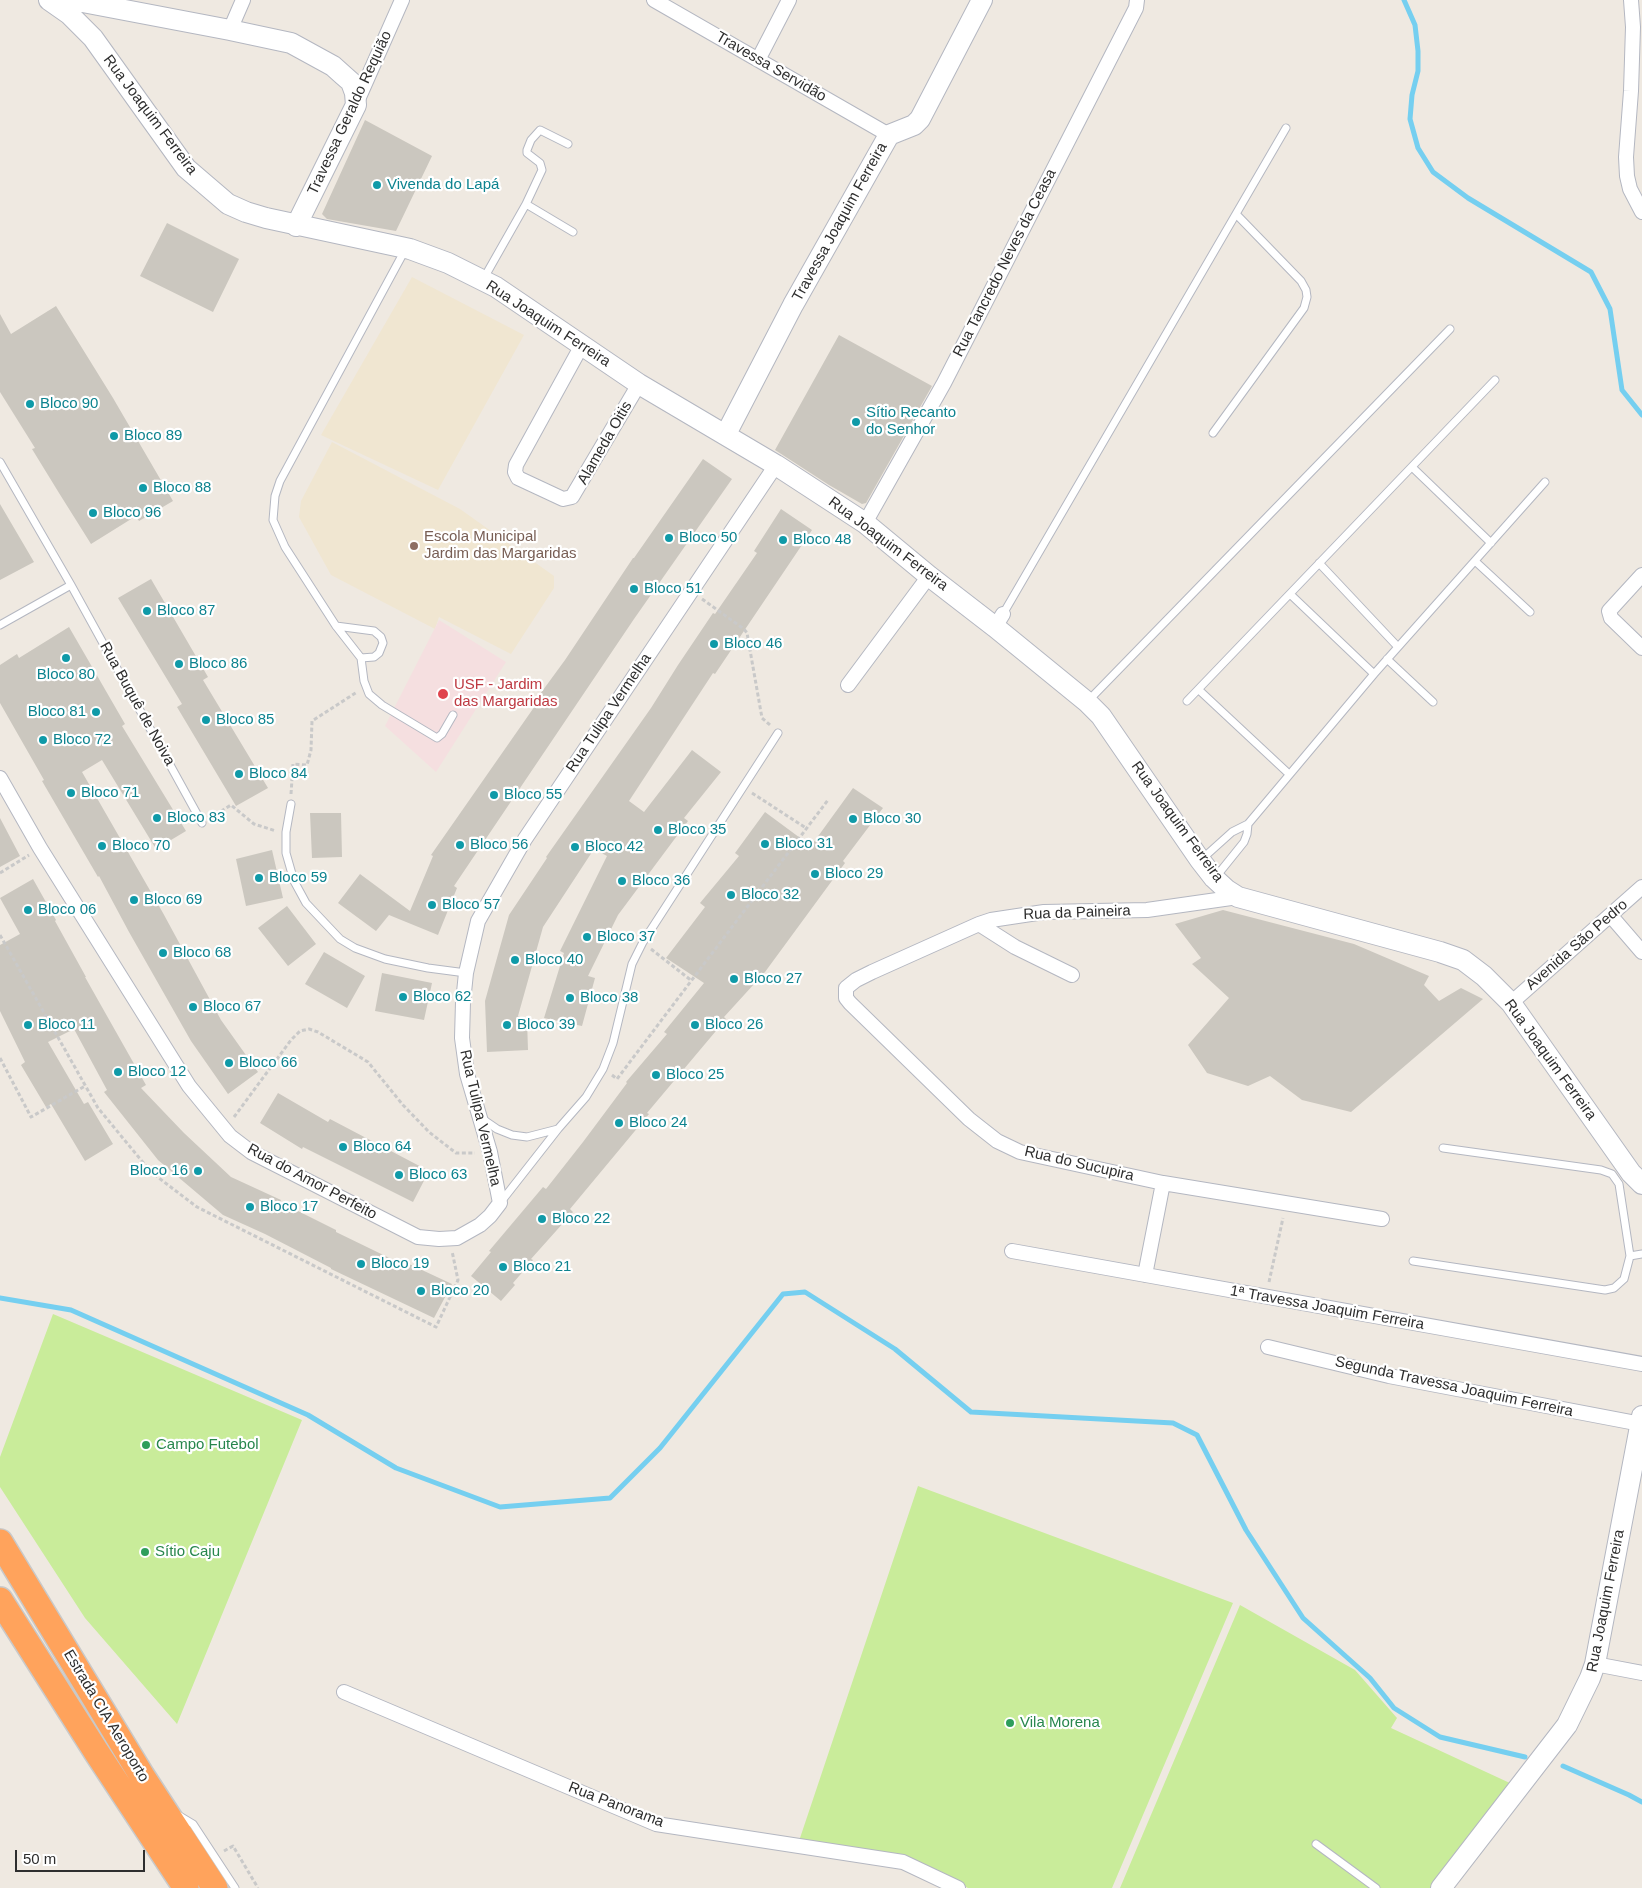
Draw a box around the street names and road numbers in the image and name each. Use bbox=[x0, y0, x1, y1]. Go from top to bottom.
street label: Travessa Geraldo Requião bbox=[304, 28, 396, 198]
street label: Travessa Servidão bbox=[713, 28, 829, 106]
street label: Rua Joaquim Ferreira bbox=[99, 52, 201, 178]
street label: Travessa Joaquim Ferreira bbox=[789, 140, 891, 304]
street label: Rua Tancredo Neves da Ceasa bbox=[950, 166, 1060, 360]
street label: Rua Joaquim Ferreira bbox=[482, 277, 614, 371]
street label: Alameda Oitis bbox=[574, 398, 636, 488]
street label: Rua Joaquim Ferreira bbox=[825, 493, 951, 595]
street label: Rua Buquê de Noiva bbox=[96, 639, 178, 769]
street label: Rua Tulipa Vermelha bbox=[563, 650, 655, 776]
street label: Rua Joaquim Ferreira bbox=[1127, 758, 1227, 886]
street label: Avenida São Pedro bbox=[1522, 896, 1632, 994]
street label: Rua da Paineira bbox=[1023, 902, 1131, 924]
street label: Rua Joaquim Ferreira bbox=[1500, 996, 1600, 1124]
street label: Rua Tulipa Vermelha bbox=[456, 1048, 504, 1188]
street label: Rua do Amor Perfeito bbox=[244, 1140, 380, 1224]
street label: Rua do Sucupira bbox=[1023, 1143, 1135, 1185]
street label: 1ª Travessa Joaquim Ferreira bbox=[1229, 1282, 1425, 1334]
street label: Segunda Travessa Joaquim Ferreira bbox=[1333, 1353, 1575, 1421]
street label: Rua Joaquim Ferreira bbox=[1583, 1528, 1629, 1674]
street label: Estrada CIA Aeroporto bbox=[59, 1647, 153, 1785]
street label: Rua Panorama bbox=[566, 1779, 666, 1831]

